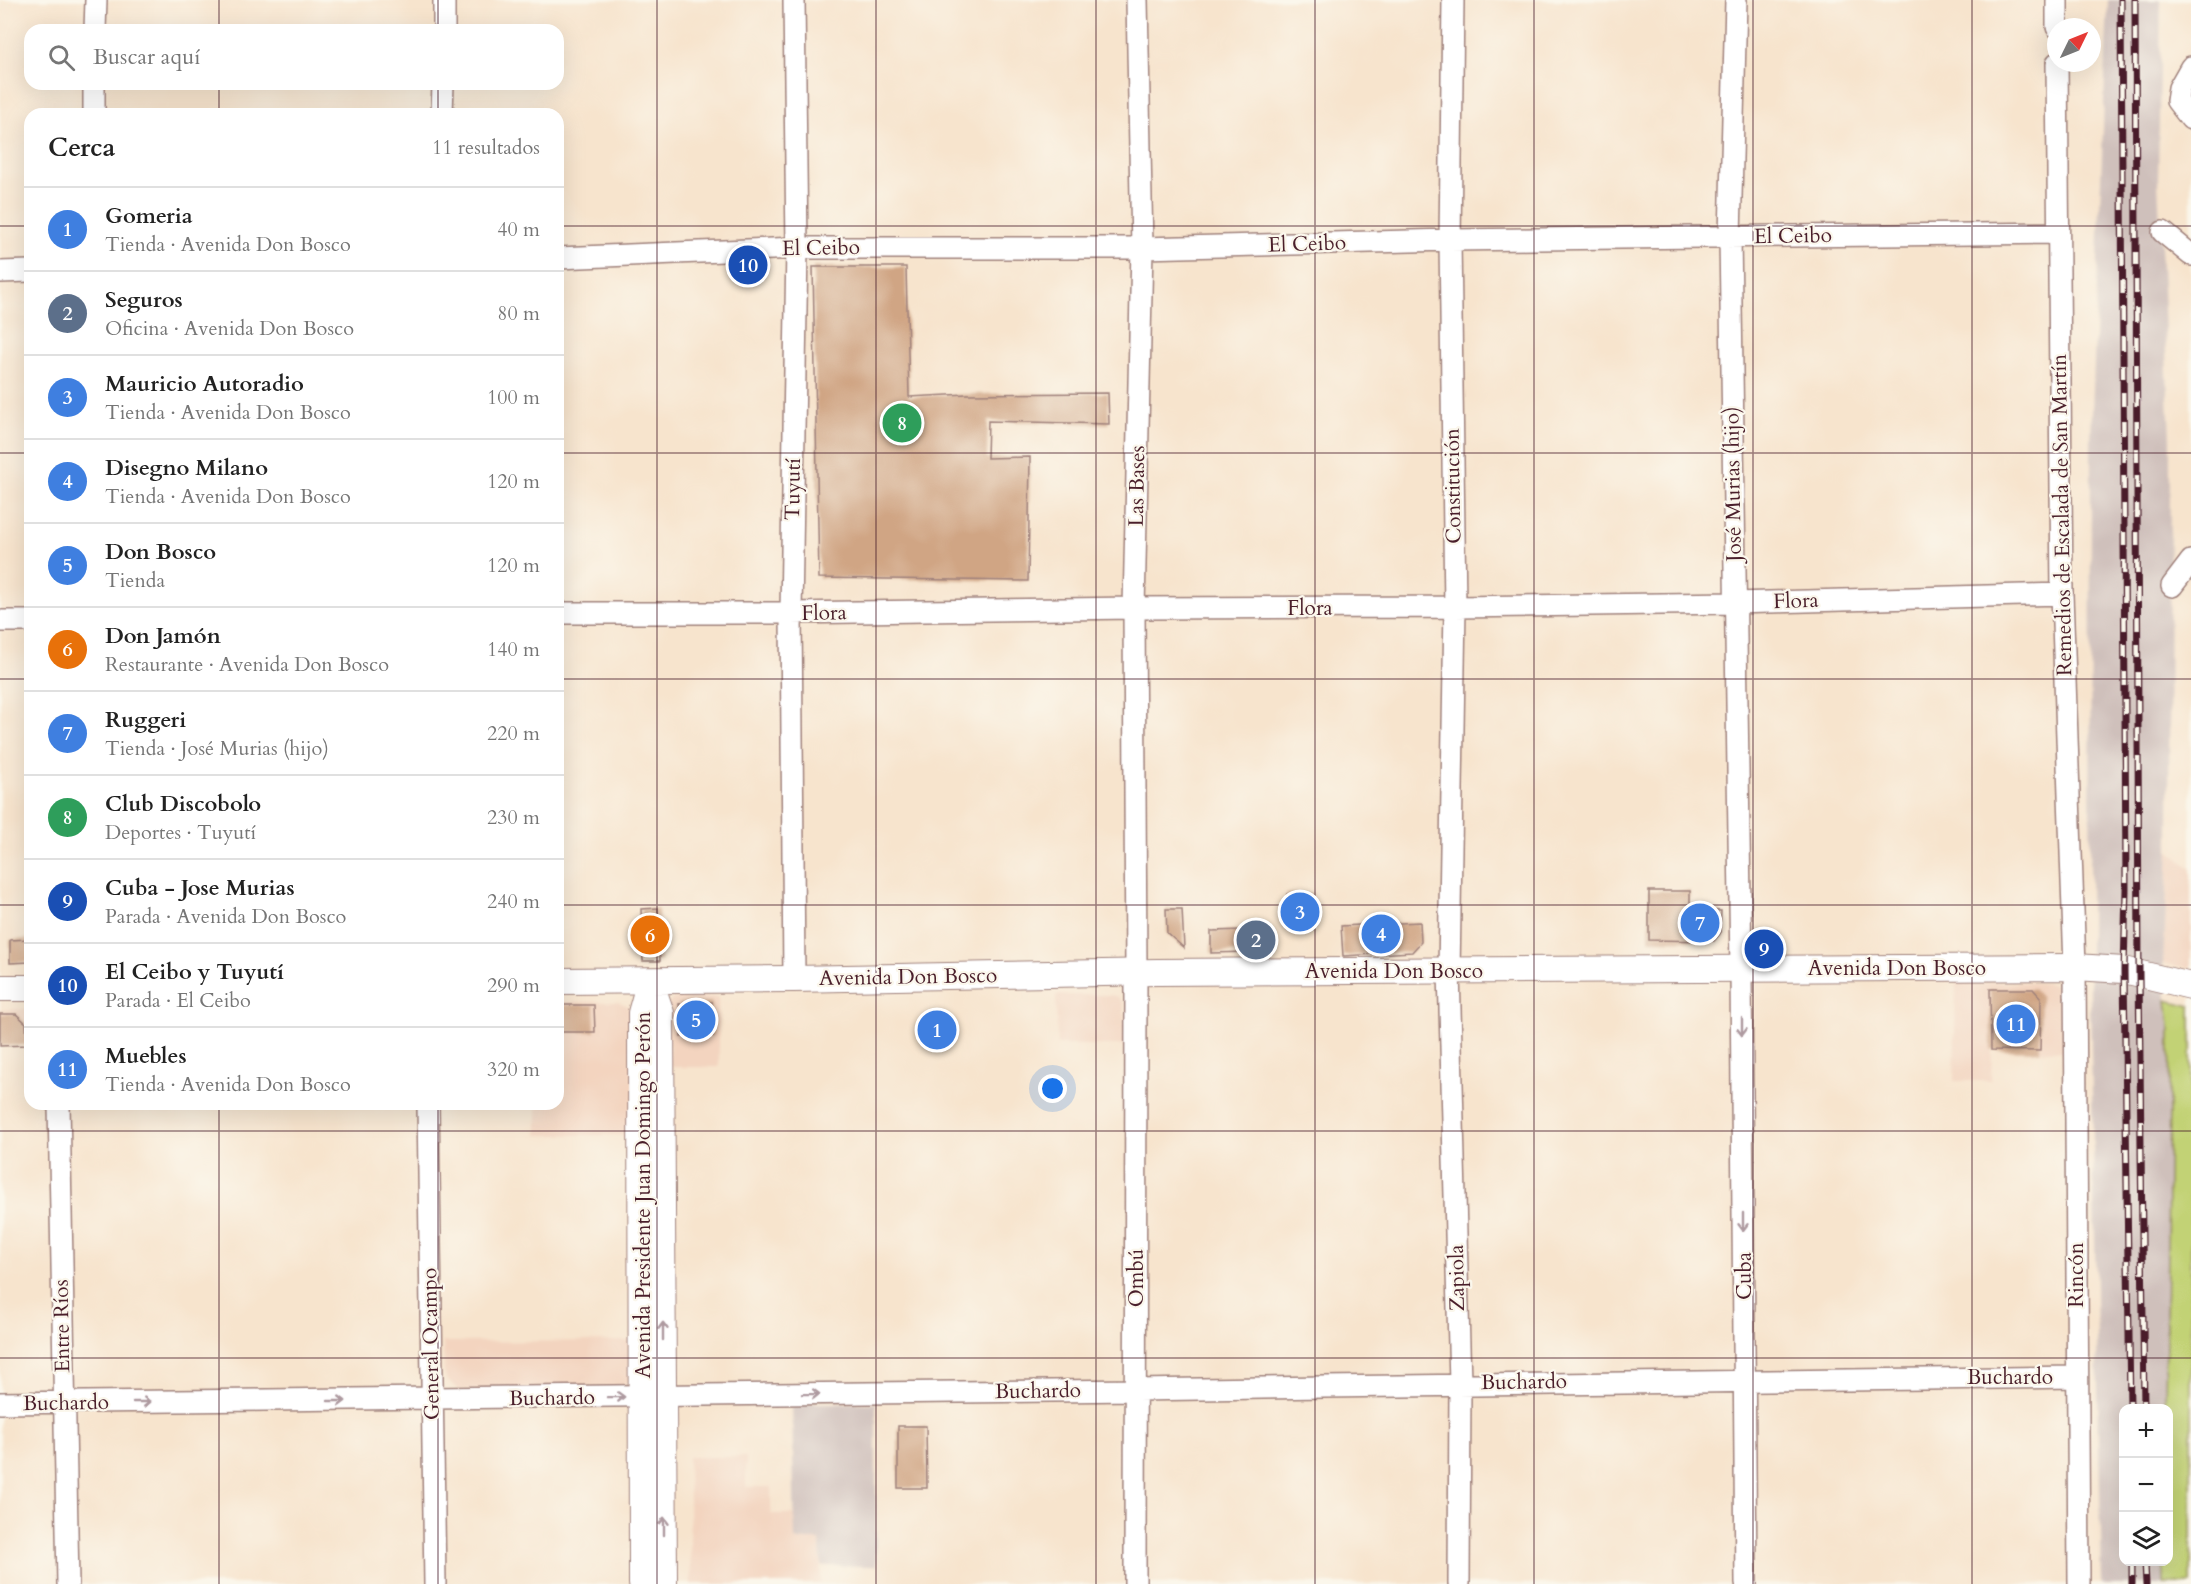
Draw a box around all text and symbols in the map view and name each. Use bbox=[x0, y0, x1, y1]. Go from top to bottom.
north arrow bbox=[2047, 18, 2101, 72]
search box bbox=[24, 24, 564, 90]
icon: search bbox=[45, 41, 78, 74]
text: Buscar aquí bbox=[93, 42, 200, 72]
text: Cerca bbox=[48, 130, 115, 165]
text: 11 resultados bbox=[432, 134, 540, 161]
text: Gomeria bbox=[105, 201, 193, 231]
text: 1 bbox=[62, 216, 73, 243]
text: 40 m bbox=[497, 216, 540, 243]
street label: El Ceibo bbox=[1754, 221, 1832, 251]
street label: El Ceibo bbox=[1267, 228, 1347, 260]
text: Tienda · Avenida Don Bosco bbox=[105, 231, 351, 258]
street label: El Ceibo bbox=[782, 233, 860, 263]
pin: 10 bbox=[728, 242, 768, 288]
text: Seguros bbox=[105, 285, 183, 315]
text: 2 bbox=[62, 300, 73, 327]
text: 80 m bbox=[497, 300, 540, 327]
text: Oficina · Avenida Don Bosco bbox=[105, 315, 354, 342]
street label: Remedios de Escalada de San Martín bbox=[2045, 354, 2079, 676]
text: Mauricio Autoradio bbox=[105, 369, 304, 399]
text: 3 bbox=[62, 384, 73, 411]
text: 100 m bbox=[487, 384, 540, 411]
text: Tienda · Avenida Don Bosco bbox=[105, 399, 351, 426]
pin: 8 bbox=[882, 400, 922, 446]
street label: José Murias (hijo) bbox=[1717, 406, 1749, 565]
street label: Constitución bbox=[1437, 428, 1469, 544]
street label: Las Bases bbox=[1122, 445, 1152, 527]
text: Disegno Milano bbox=[105, 453, 268, 483]
street label: Tuyutí bbox=[778, 458, 808, 520]
text: 4 bbox=[62, 468, 73, 495]
text: 120 m bbox=[487, 468, 540, 495]
text: Tienda · Avenida Don Bosco bbox=[105, 483, 351, 510]
text: Don Bosco bbox=[105, 537, 216, 567]
text: 5 bbox=[62, 552, 73, 579]
text: 120 m bbox=[487, 552, 540, 579]
text: Tienda bbox=[105, 567, 165, 594]
street label: Flora bbox=[1773, 586, 1819, 616]
street label: Flora bbox=[1287, 594, 1333, 623]
street label: Flora bbox=[801, 598, 847, 628]
text: Don Jamón bbox=[105, 621, 221, 651]
text: 6 bbox=[62, 636, 73, 663]
text: 140 m bbox=[487, 636, 540, 663]
text: Restaurante · Avenida Don Bosco bbox=[105, 651, 389, 678]
text: Ruggeri bbox=[105, 705, 186, 735]
text: 7 bbox=[62, 720, 73, 747]
text: 220 m bbox=[487, 720, 540, 747]
text: Tienda · José Murias (hijo) bbox=[105, 735, 329, 762]
text: Club Discobolo bbox=[105, 789, 261, 819]
text: 8 bbox=[62, 804, 73, 831]
text: 230 m bbox=[487, 804, 540, 831]
text: Deportes · Tuyutí bbox=[105, 819, 256, 846]
text: Cuba - Jose Murias bbox=[105, 873, 295, 903]
text: 9 bbox=[62, 888, 73, 915]
text: 240 m bbox=[487, 888, 540, 915]
pin: 3 bbox=[1280, 890, 1320, 934]
pin: 7 bbox=[1680, 900, 1720, 946]
text: Parada · Avenida Don Bosco bbox=[105, 903, 346, 930]
pin: 6 bbox=[630, 912, 670, 958]
pin: 4 bbox=[1362, 912, 1400, 956]
pin: 2 bbox=[1236, 918, 1276, 962]
pin: 9 bbox=[1744, 926, 1784, 972]
street label: Avenida Don Bosco bbox=[1808, 954, 1986, 983]
text: El Ceibo y Tuyutí bbox=[105, 957, 284, 987]
street label: Avenida Don Bosco bbox=[1305, 957, 1483, 986]
street label: Avenida Don Bosco bbox=[819, 961, 997, 993]
text: 10 bbox=[57, 972, 78, 999]
text: 290 m bbox=[487, 972, 540, 999]
text: Parada · El Ceibo bbox=[105, 987, 251, 1014]
pin: 5 bbox=[676, 998, 716, 1042]
pin: 11 bbox=[1996, 1002, 2036, 1046]
pin: 1 bbox=[918, 1008, 956, 1052]
street label: Avenida Presidente Juan Domingo Perón bbox=[629, 1012, 658, 1378]
one-way arrow bbox=[1736, 1017, 1748, 1037]
text: Muebles bbox=[105, 1041, 187, 1071]
text: 11 bbox=[57, 1056, 78, 1083]
text: 320 m bbox=[487, 1056, 540, 1083]
text: Tienda · Avenida Don Bosco bbox=[105, 1071, 351, 1098]
your location bbox=[1038, 1074, 1067, 1103]
one-way arrow bbox=[1737, 1212, 1749, 1232]
street label: Rincón bbox=[2062, 1242, 2091, 1308]
street label: Zapiola bbox=[1442, 1244, 1472, 1312]
street label: Ombú bbox=[1122, 1249, 1151, 1307]
street label: Cuba bbox=[1730, 1252, 1759, 1300]
street label: General Ocampo bbox=[415, 1268, 447, 1420]
street label: Entre Ríos bbox=[47, 1279, 77, 1373]
one-way arrow bbox=[657, 1321, 669, 1341]
street label: Buchardo bbox=[1967, 1363, 2053, 1392]
street label: Buchardo bbox=[1481, 1367, 1567, 1397]
street label: Buchardo bbox=[995, 1376, 1081, 1406]
street label: Buchardo bbox=[509, 1383, 595, 1413]
street label: Buchardo bbox=[23, 1388, 109, 1418]
one-way arrow bbox=[801, 1388, 821, 1400]
one-way arrow bbox=[606, 1391, 626, 1403]
one-way arrow bbox=[327, 1395, 347, 1407]
one-way arrow bbox=[132, 1396, 152, 1408]
map controls bbox=[2119, 1404, 2173, 1566]
button: + bbox=[2119, 1404, 2173, 1458]
button: − bbox=[2119, 1458, 2173, 1512]
button: layers bbox=[2119, 1512, 2173, 1566]
one-way arrow bbox=[658, 1516, 670, 1536]

